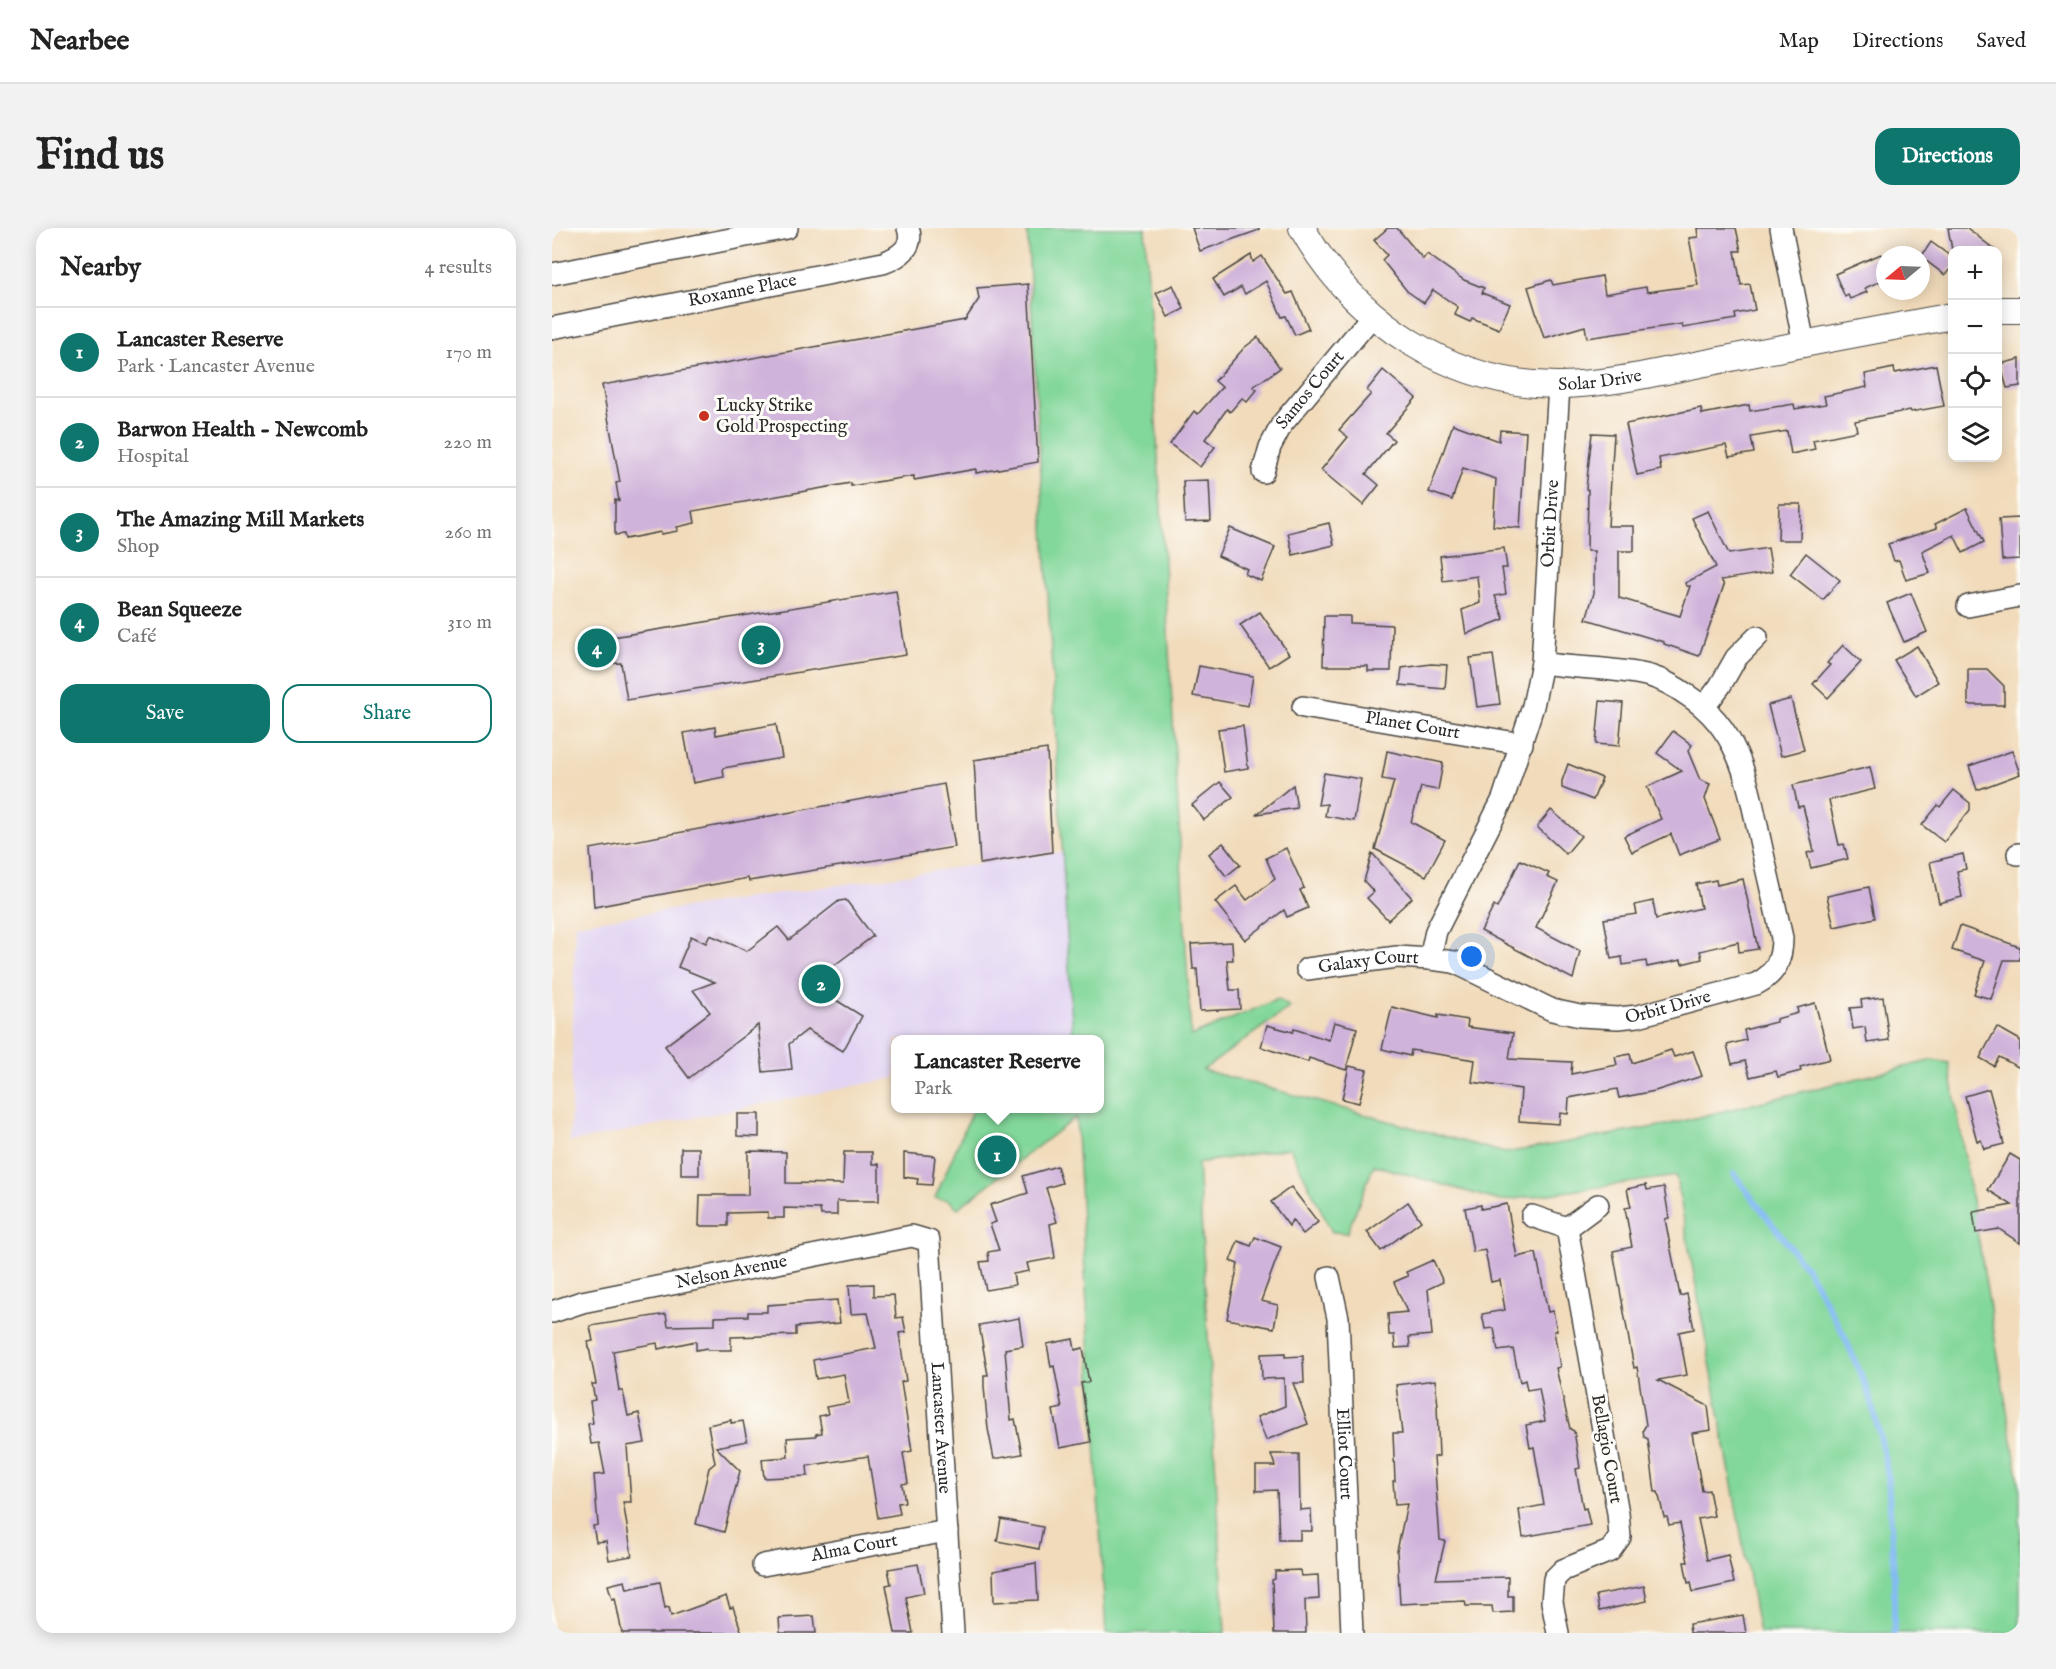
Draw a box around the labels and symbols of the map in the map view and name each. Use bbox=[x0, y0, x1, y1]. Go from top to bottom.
north arrow bbox=[1876, 246, 1930, 300]
street label: Roxanne Place bbox=[686, 269, 799, 313]
street label: Samos Court bbox=[1271, 346, 1350, 434]
street label: Solar Drive bbox=[1558, 364, 1644, 397]
place label: Lucky Strike Gold Prospecting bbox=[716, 395, 848, 439]
marker: Lucky Strike Gold Prospecting bbox=[697, 409, 711, 423]
street label: Orbit Drive bbox=[1536, 479, 1565, 568]
pin: 3 bbox=[742, 622, 780, 668]
pin: 4 bbox=[578, 626, 616, 670]
street label: Planet Court bbox=[1363, 706, 1462, 745]
your location bbox=[1457, 942, 1486, 971]
street label: Galaxy Court bbox=[1317, 945, 1419, 979]
pin: 2 bbox=[802, 962, 840, 1006]
street label: Orbit Drive bbox=[1624, 985, 1713, 1029]
pin: 1 bbox=[978, 1132, 1016, 1178]
street label: Nelson Avenue bbox=[674, 1250, 789, 1294]
street label: Lancaster Avenue bbox=[925, 1361, 956, 1494]
street label: Bellagio Court bbox=[1585, 1393, 1627, 1505]
street label: Elliot Court bbox=[1331, 1408, 1358, 1500]
street label: Alma Court bbox=[808, 1529, 900, 1568]

